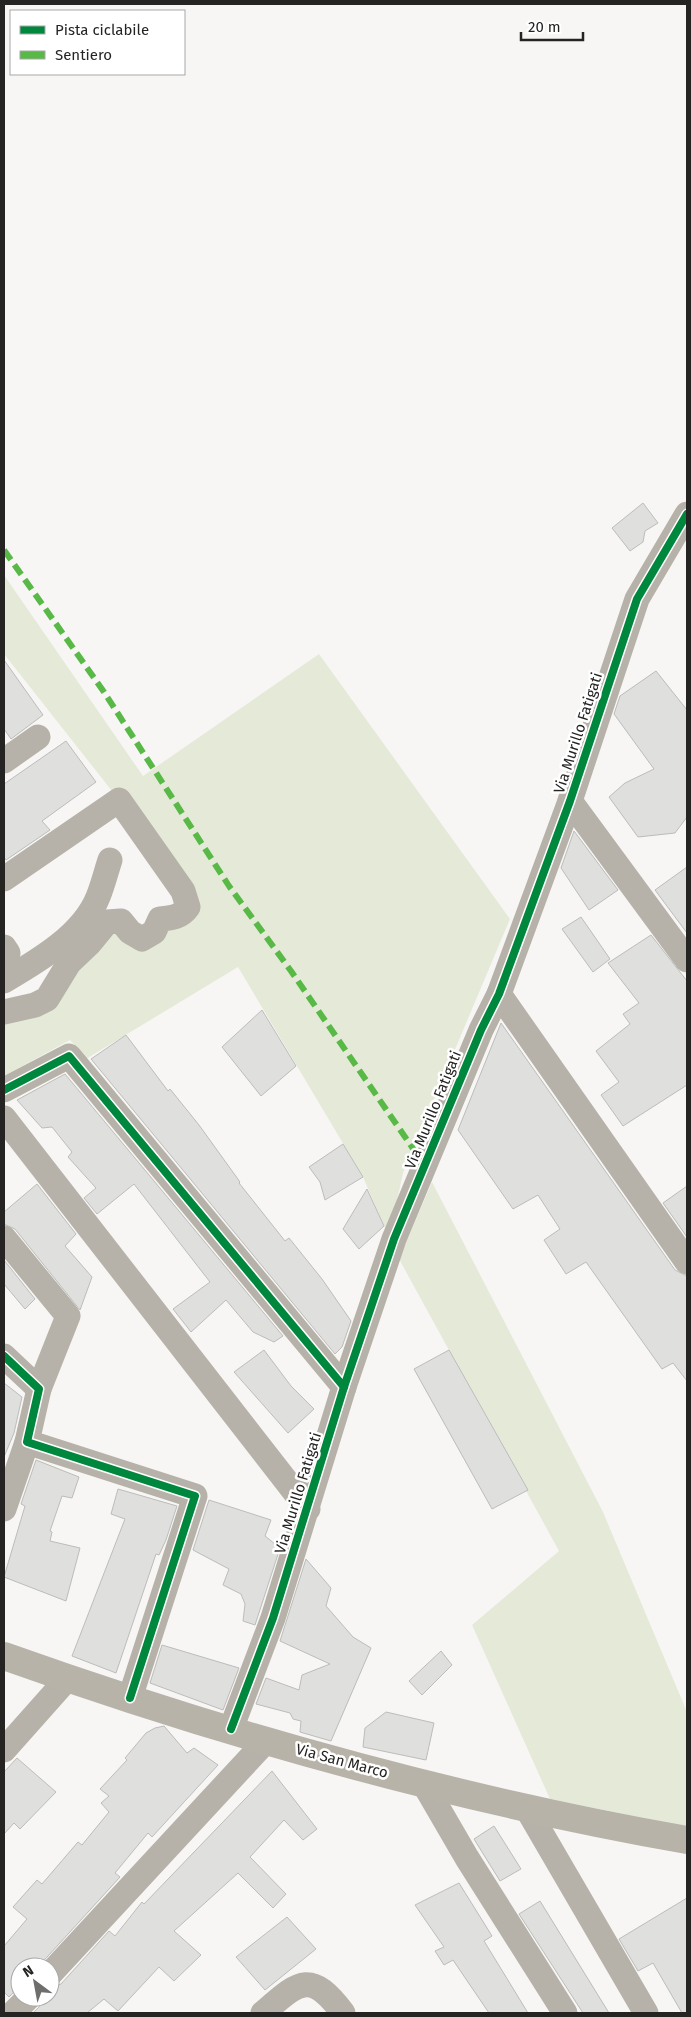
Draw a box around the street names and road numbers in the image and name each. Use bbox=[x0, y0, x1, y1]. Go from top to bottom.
street label: Via Murillo Fatigati bbox=[550, 670, 606, 796]
street label: Via Murillo Fatigati bbox=[401, 1048, 465, 1172]
street label: Via Murillo Fatigati bbox=[271, 1430, 325, 1556]
street label: Via San Marco bbox=[294, 1740, 390, 1782]

